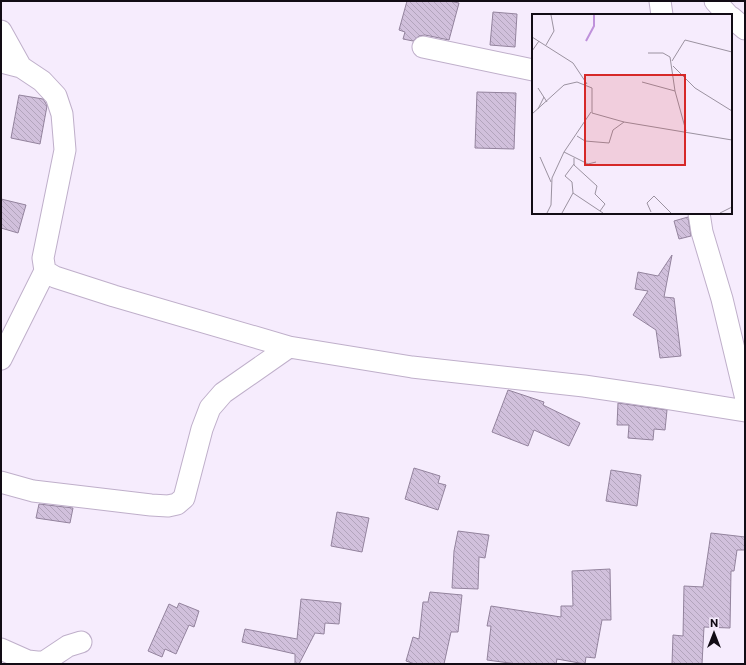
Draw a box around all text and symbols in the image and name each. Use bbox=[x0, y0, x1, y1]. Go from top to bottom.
inset map bbox=[532, 14, 732, 214]
north arrow bbox=[694, 613, 734, 653]
text: N bbox=[710, 616, 718, 629]

